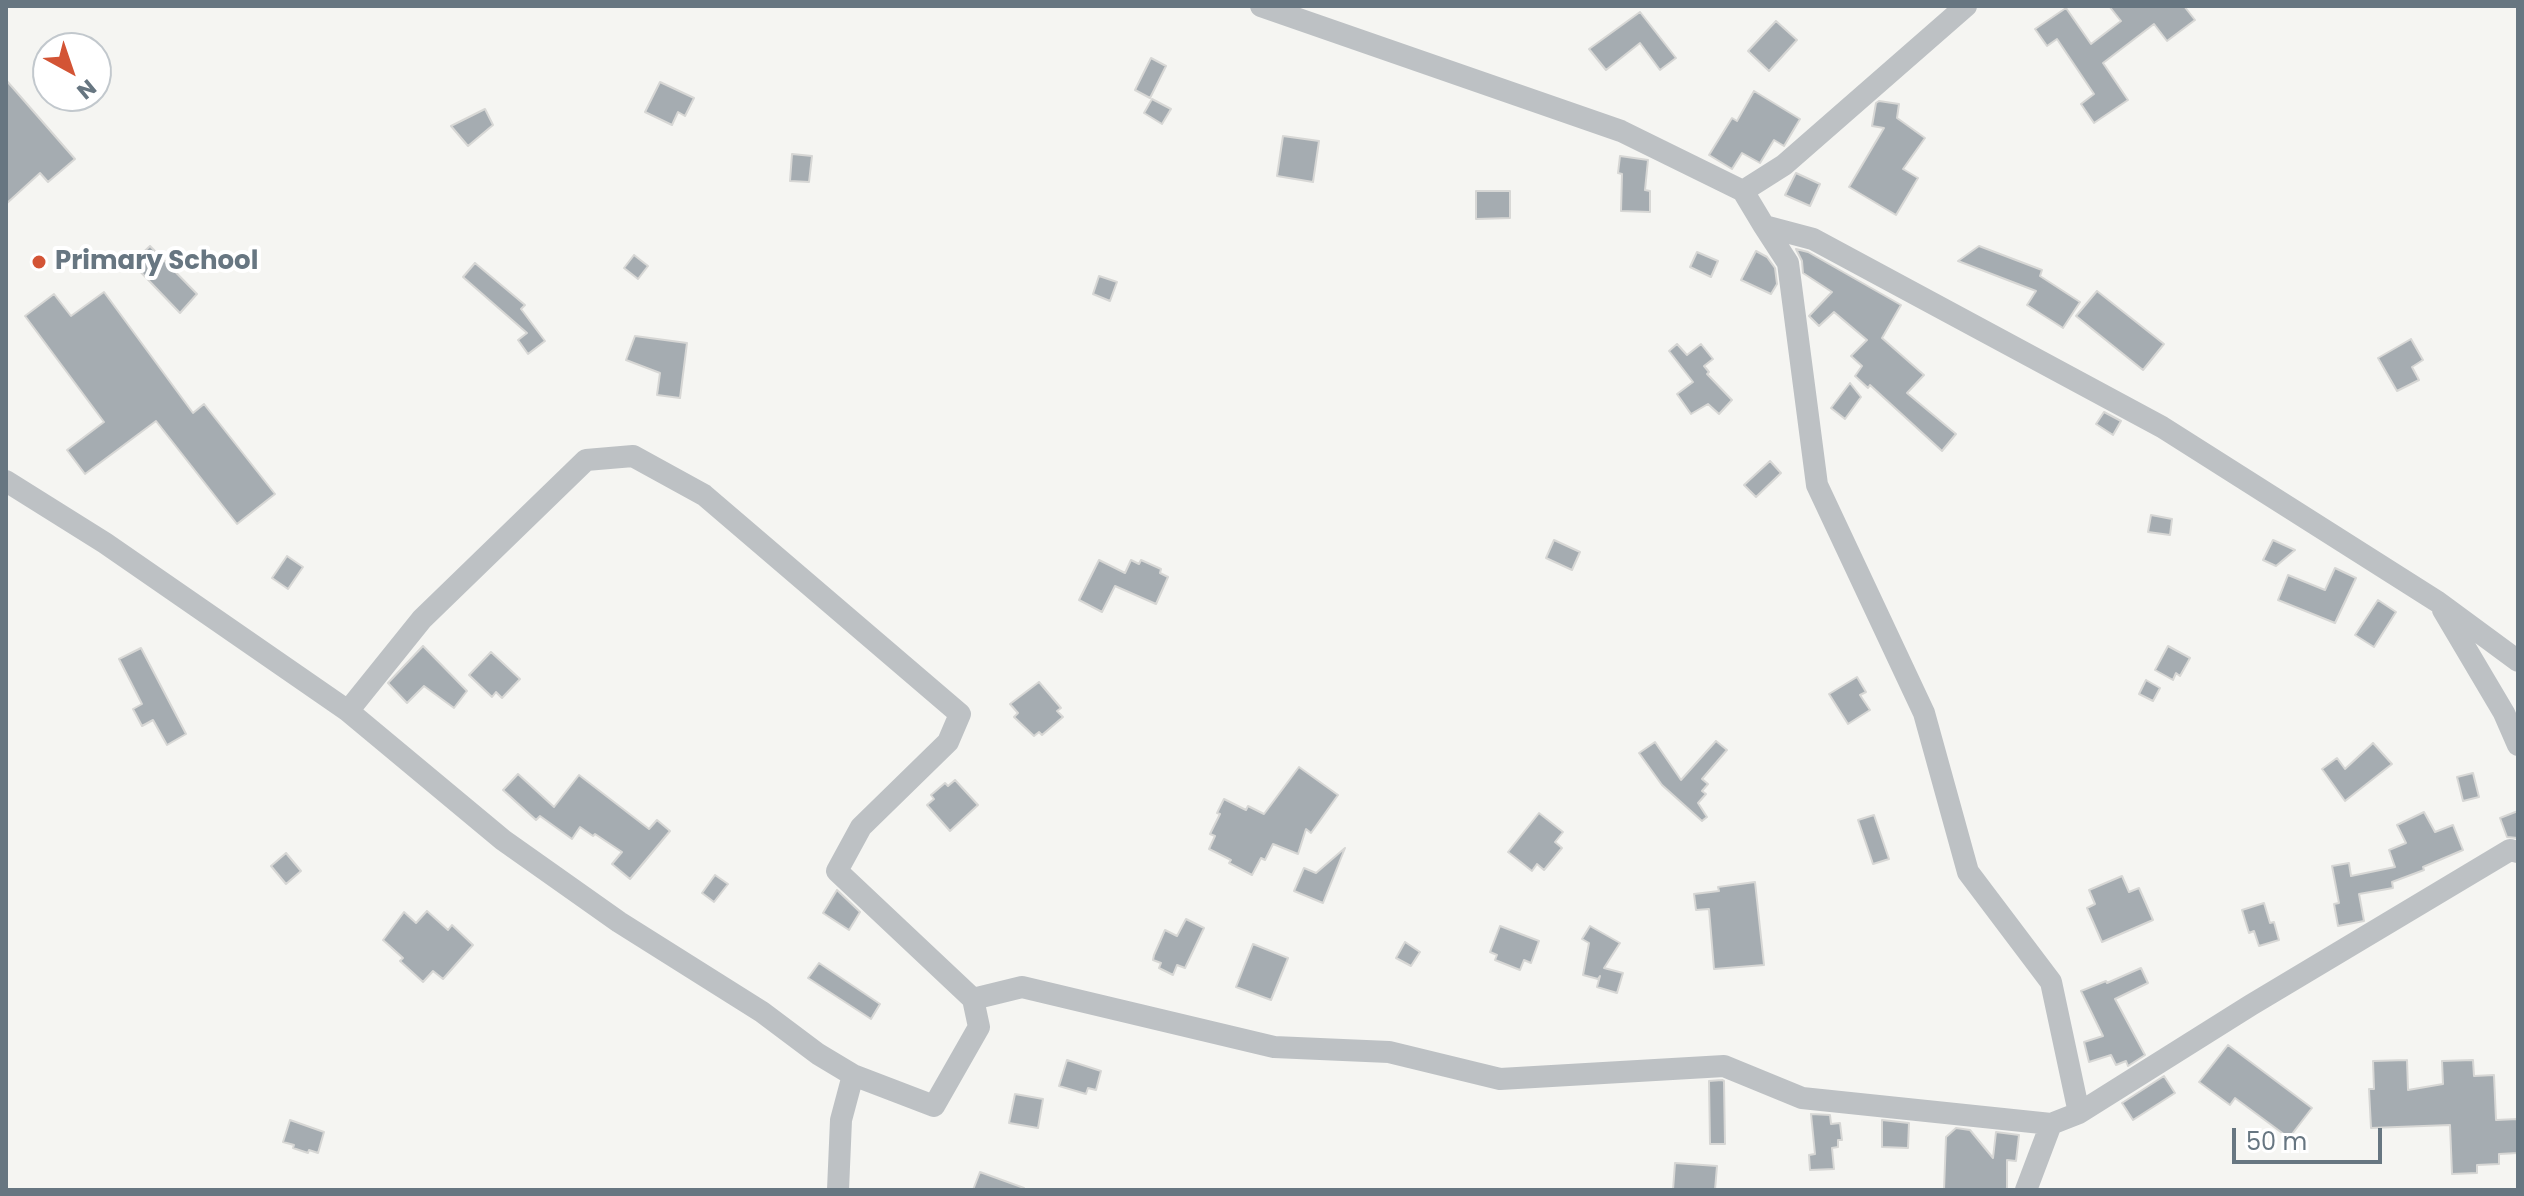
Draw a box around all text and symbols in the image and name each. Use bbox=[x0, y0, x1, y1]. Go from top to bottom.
north arrow bbox=[32, 32, 112, 112]
text: N bbox=[70, 72, 103, 106]
place label: Primary School bbox=[55, 246, 258, 278]
marker: Primary School bbox=[30, 253, 48, 271]
scale bar bbox=[2236, 1112, 2386, 1162]
text: 50 m bbox=[2246, 1125, 2307, 1158]

